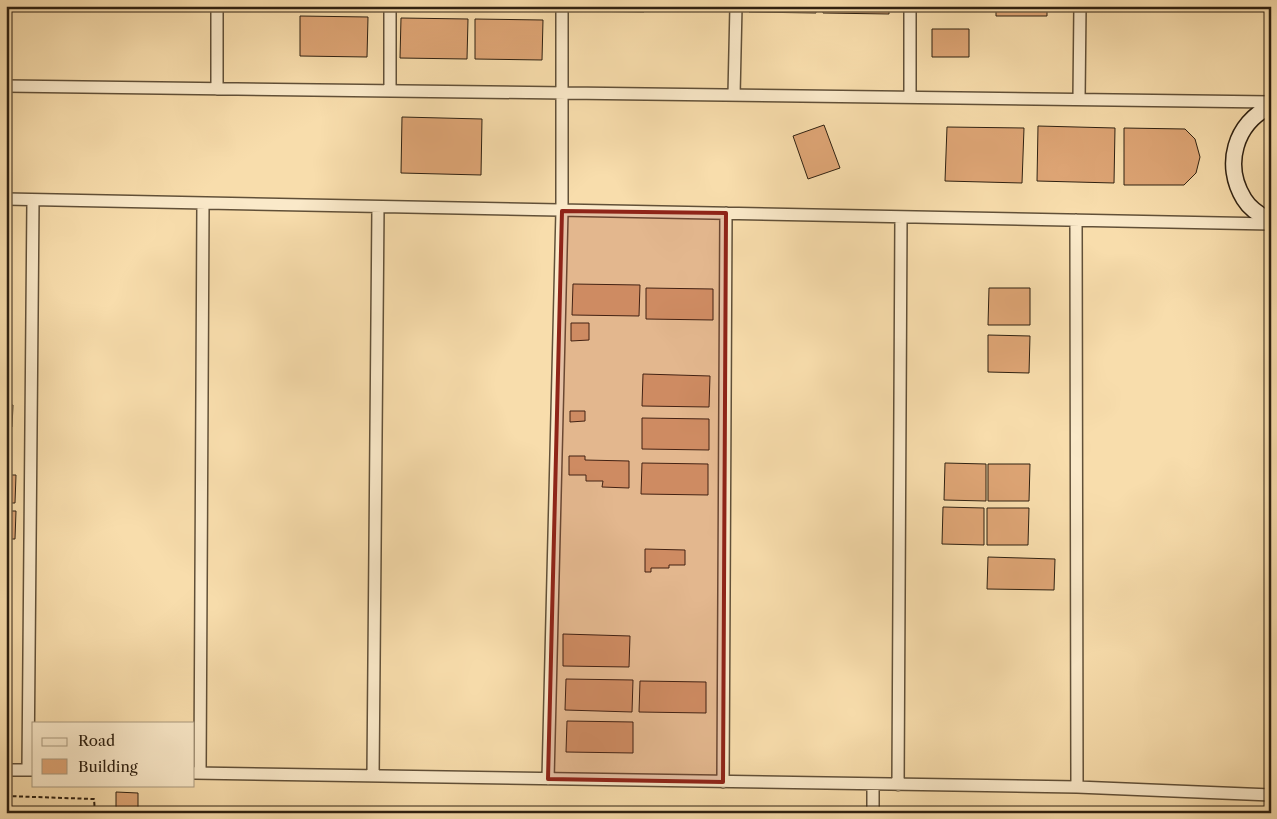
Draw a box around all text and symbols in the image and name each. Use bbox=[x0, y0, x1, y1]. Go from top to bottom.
legend bbox=[32, 722, 195, 786]
text: Road bbox=[78, 731, 115, 750]
text: Building bbox=[78, 757, 138, 776]

